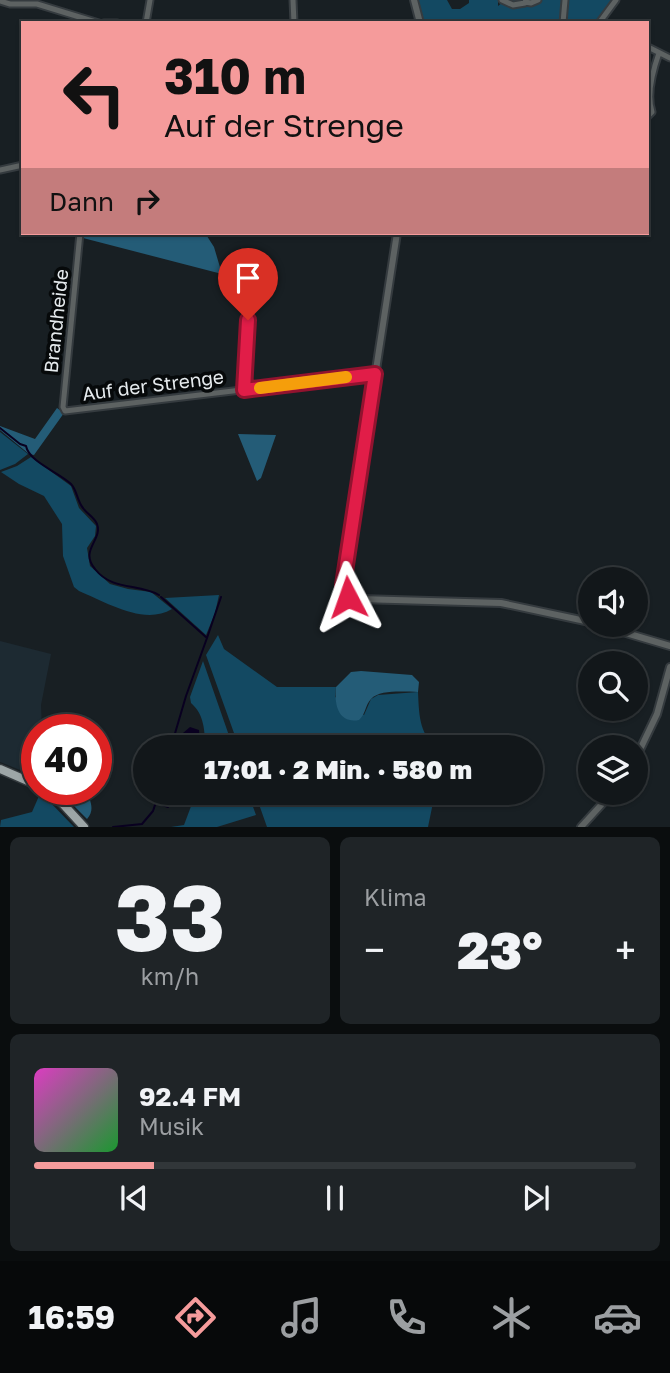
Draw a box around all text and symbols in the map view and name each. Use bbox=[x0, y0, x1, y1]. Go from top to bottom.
text: 310 m bbox=[164, 46, 306, 105]
icon: left bbox=[49, 49, 140, 140]
text: Auf der Strenge bbox=[164, 106, 404, 144]
icon: right bbox=[128, 182, 166, 220]
text: Dann bbox=[49, 186, 114, 217]
pin bbox=[218, 248, 278, 320]
icon: arrive bbox=[229, 259, 267, 297]
street label: Brandheide bbox=[39, 268, 72, 374]
street label: Auf der Strenge bbox=[81, 364, 225, 405]
position arrow bbox=[311, 560, 385, 634]
map controls bbox=[578, 567, 648, 805]
button: sound bbox=[578, 567, 648, 637]
button: search bbox=[578, 651, 648, 721]
speed limit sign: 40 bbox=[21, 714, 112, 805]
button: layers bbox=[578, 735, 648, 805]
text: 17:01 · 2 Min. · 580 m bbox=[204, 754, 472, 785]
text: 33 bbox=[114, 862, 226, 971]
text: Klima bbox=[364, 883, 427, 911]
text: 23° bbox=[457, 918, 543, 980]
text: − bbox=[364, 927, 385, 972]
text: + bbox=[615, 927, 636, 972]
text: km/h bbox=[141, 962, 199, 990]
text: 92.4 FM bbox=[139, 1081, 241, 1112]
text: Musik bbox=[139, 1112, 204, 1140]
icon: previous bbox=[115, 1179, 153, 1217]
icon: pause bbox=[316, 1179, 354, 1217]
icon: next bbox=[517, 1179, 555, 1217]
icon: directions bbox=[171, 1293, 220, 1342]
icon: music bbox=[277, 1293, 326, 1342]
icon: phone bbox=[382, 1293, 431, 1342]
icon: climate bbox=[487, 1293, 536, 1342]
icon: car bbox=[593, 1293, 642, 1342]
text: 16:59 bbox=[28, 1298, 115, 1336]

